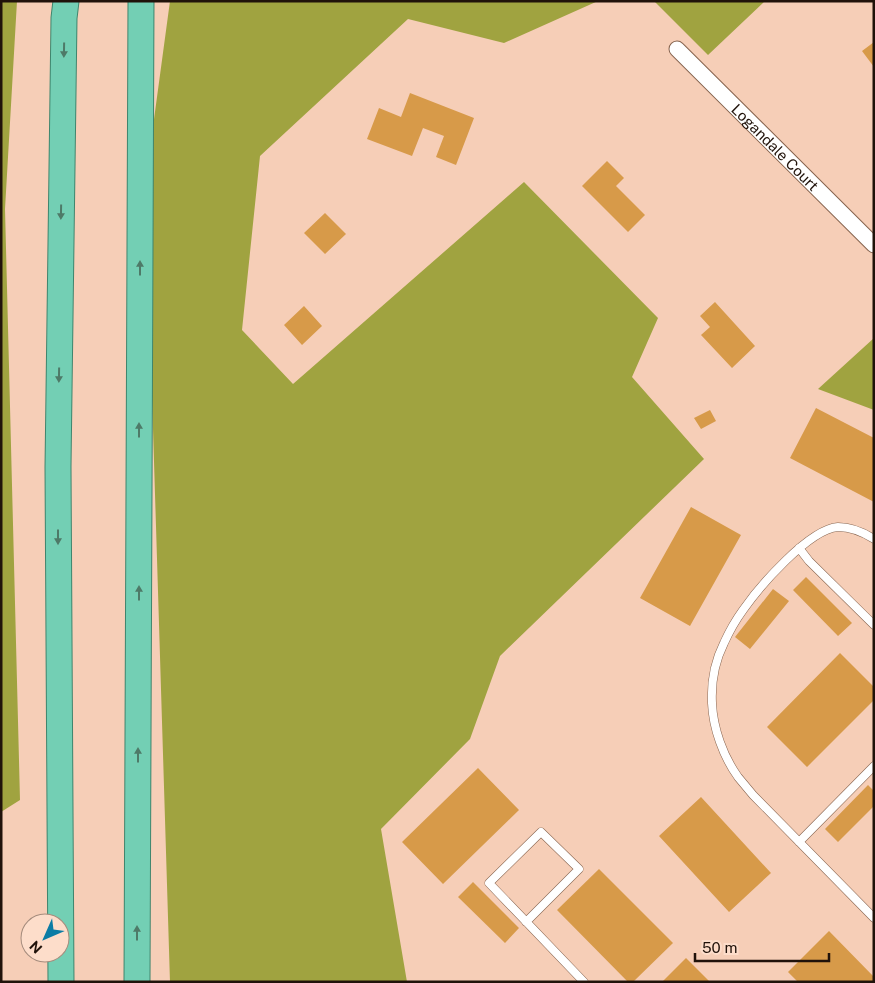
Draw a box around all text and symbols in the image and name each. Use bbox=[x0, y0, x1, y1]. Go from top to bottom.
one-way arrow bbox=[60, 42, 68, 58]
street label: Logandale Court bbox=[729, 100, 823, 194]
one-way arrow bbox=[57, 205, 65, 221]
one-way arrow bbox=[136, 259, 144, 275]
one-way arrow bbox=[55, 367, 63, 383]
one-way arrow bbox=[136, 422, 144, 438]
one-way arrow bbox=[54, 530, 62, 546]
one-way arrow bbox=[135, 584, 143, 600]
one-way arrow bbox=[134, 747, 142, 763]
north arrow bbox=[20, 913, 70, 963]
one-way arrow bbox=[134, 925, 142, 941]
scale bar bbox=[695, 930, 829, 962]
text: N bbox=[26, 938, 45, 957]
text: 50 m bbox=[702, 939, 737, 956]

